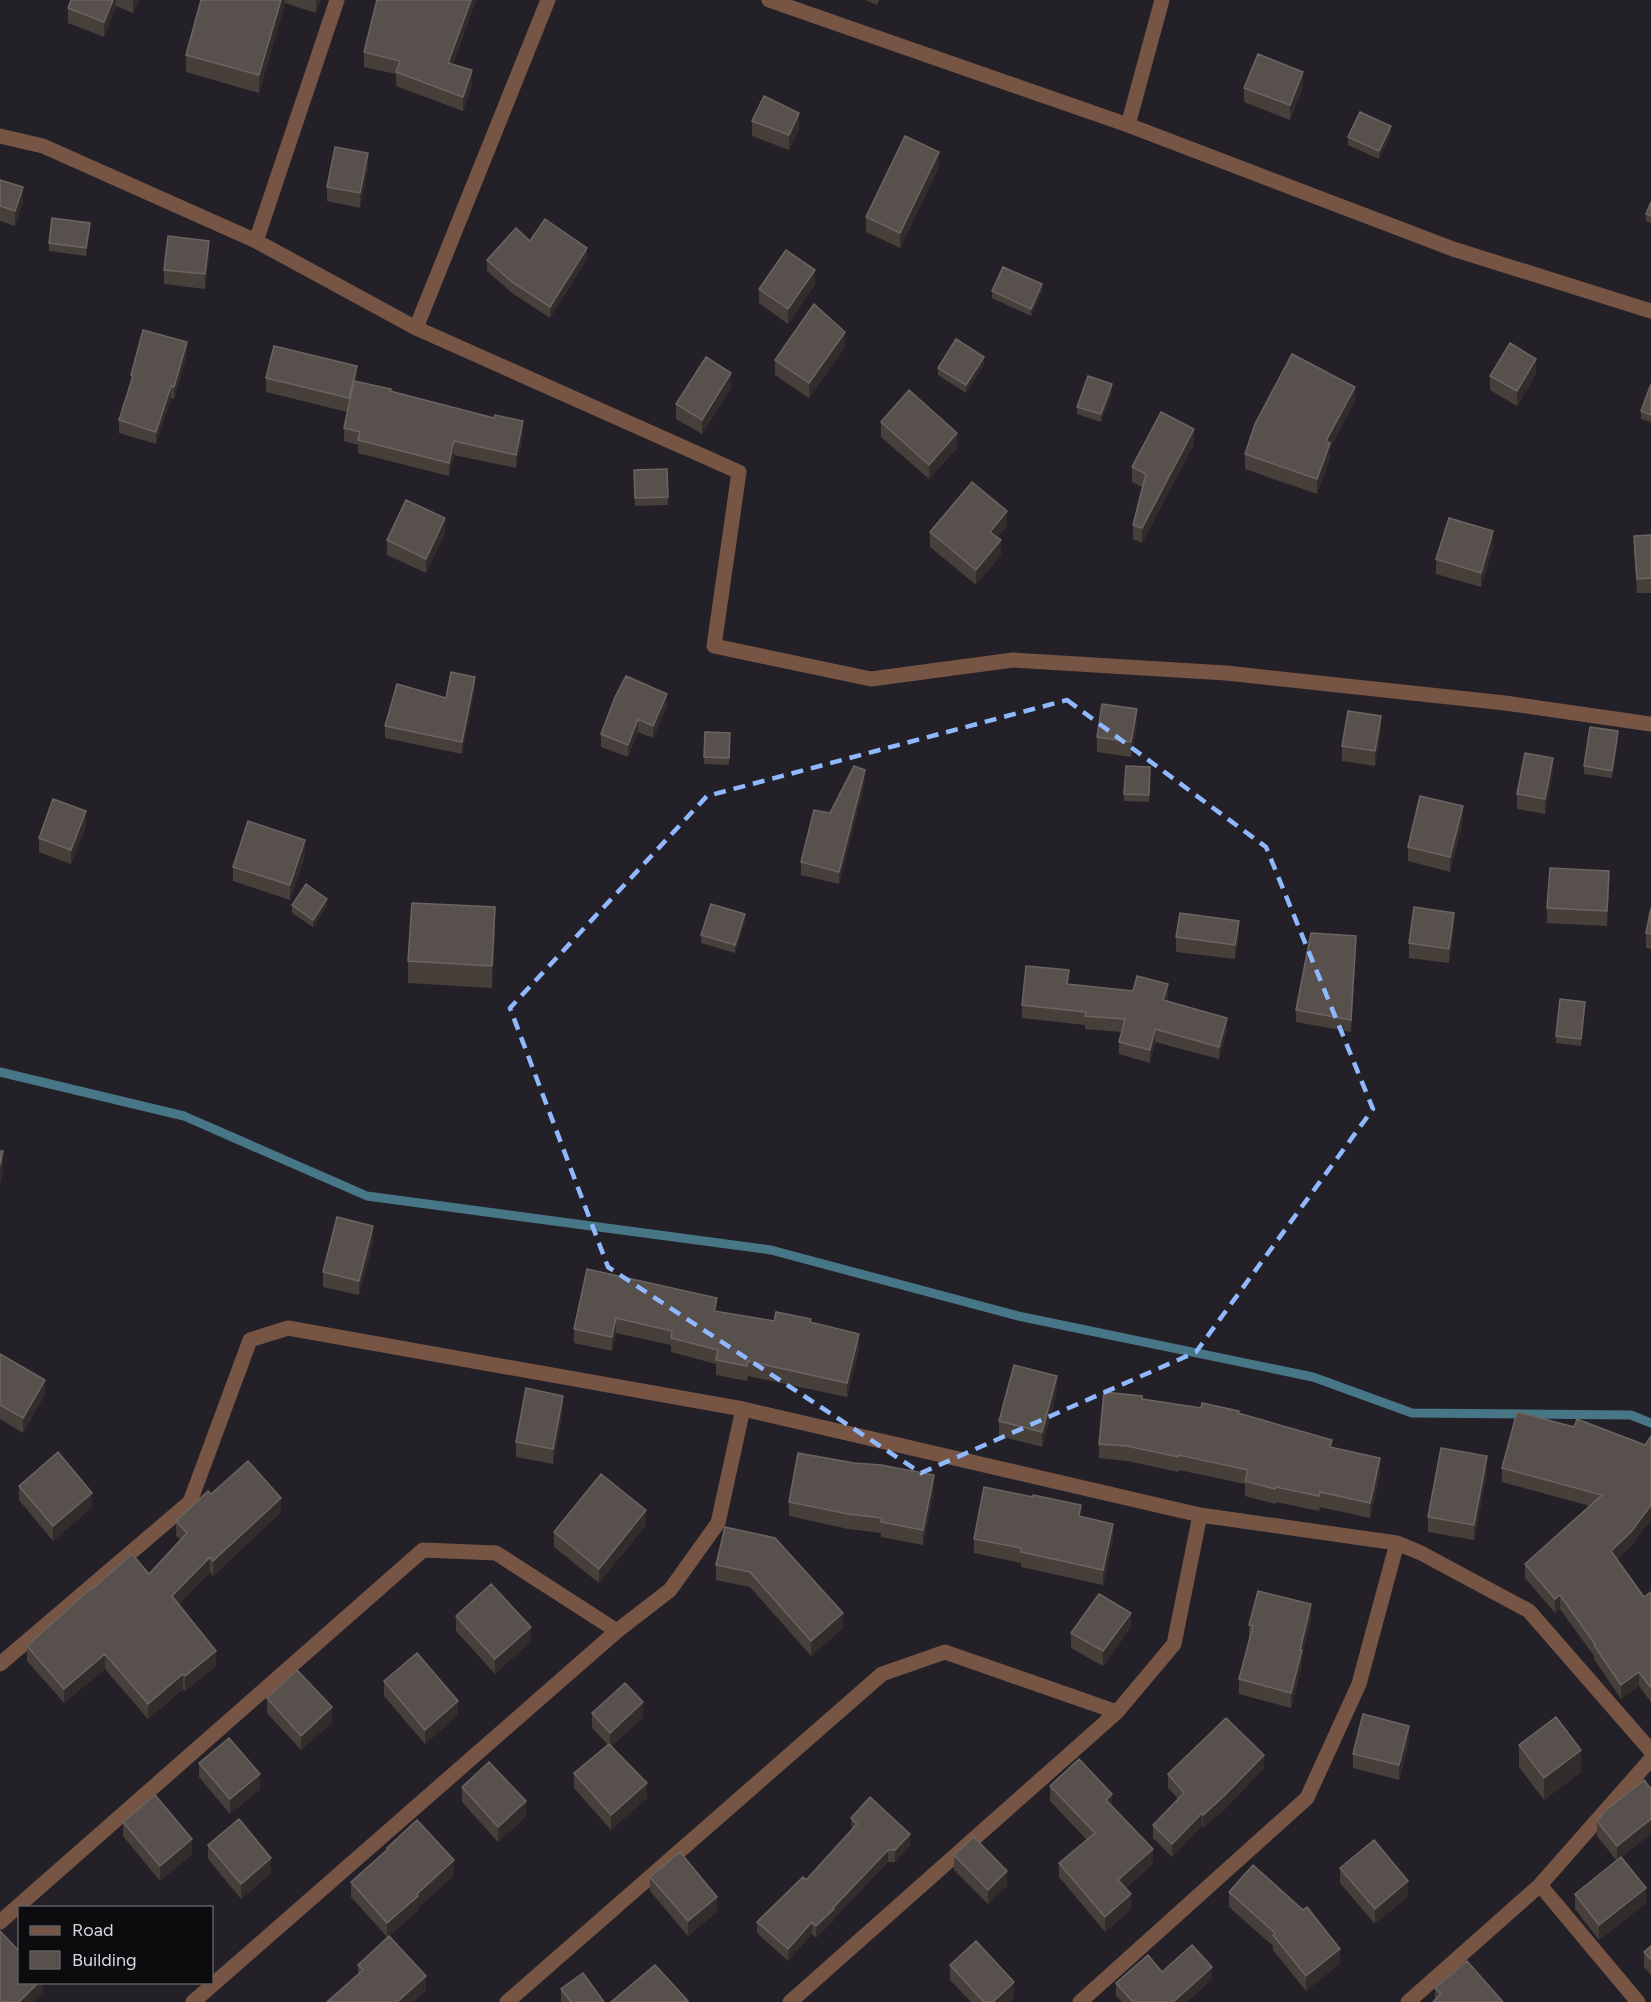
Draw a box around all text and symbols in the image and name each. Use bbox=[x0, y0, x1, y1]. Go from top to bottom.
legend bbox=[18, 1906, 213, 1984]
text: Road bbox=[72, 1919, 113, 1941]
text: Building bbox=[72, 1949, 137, 1971]

